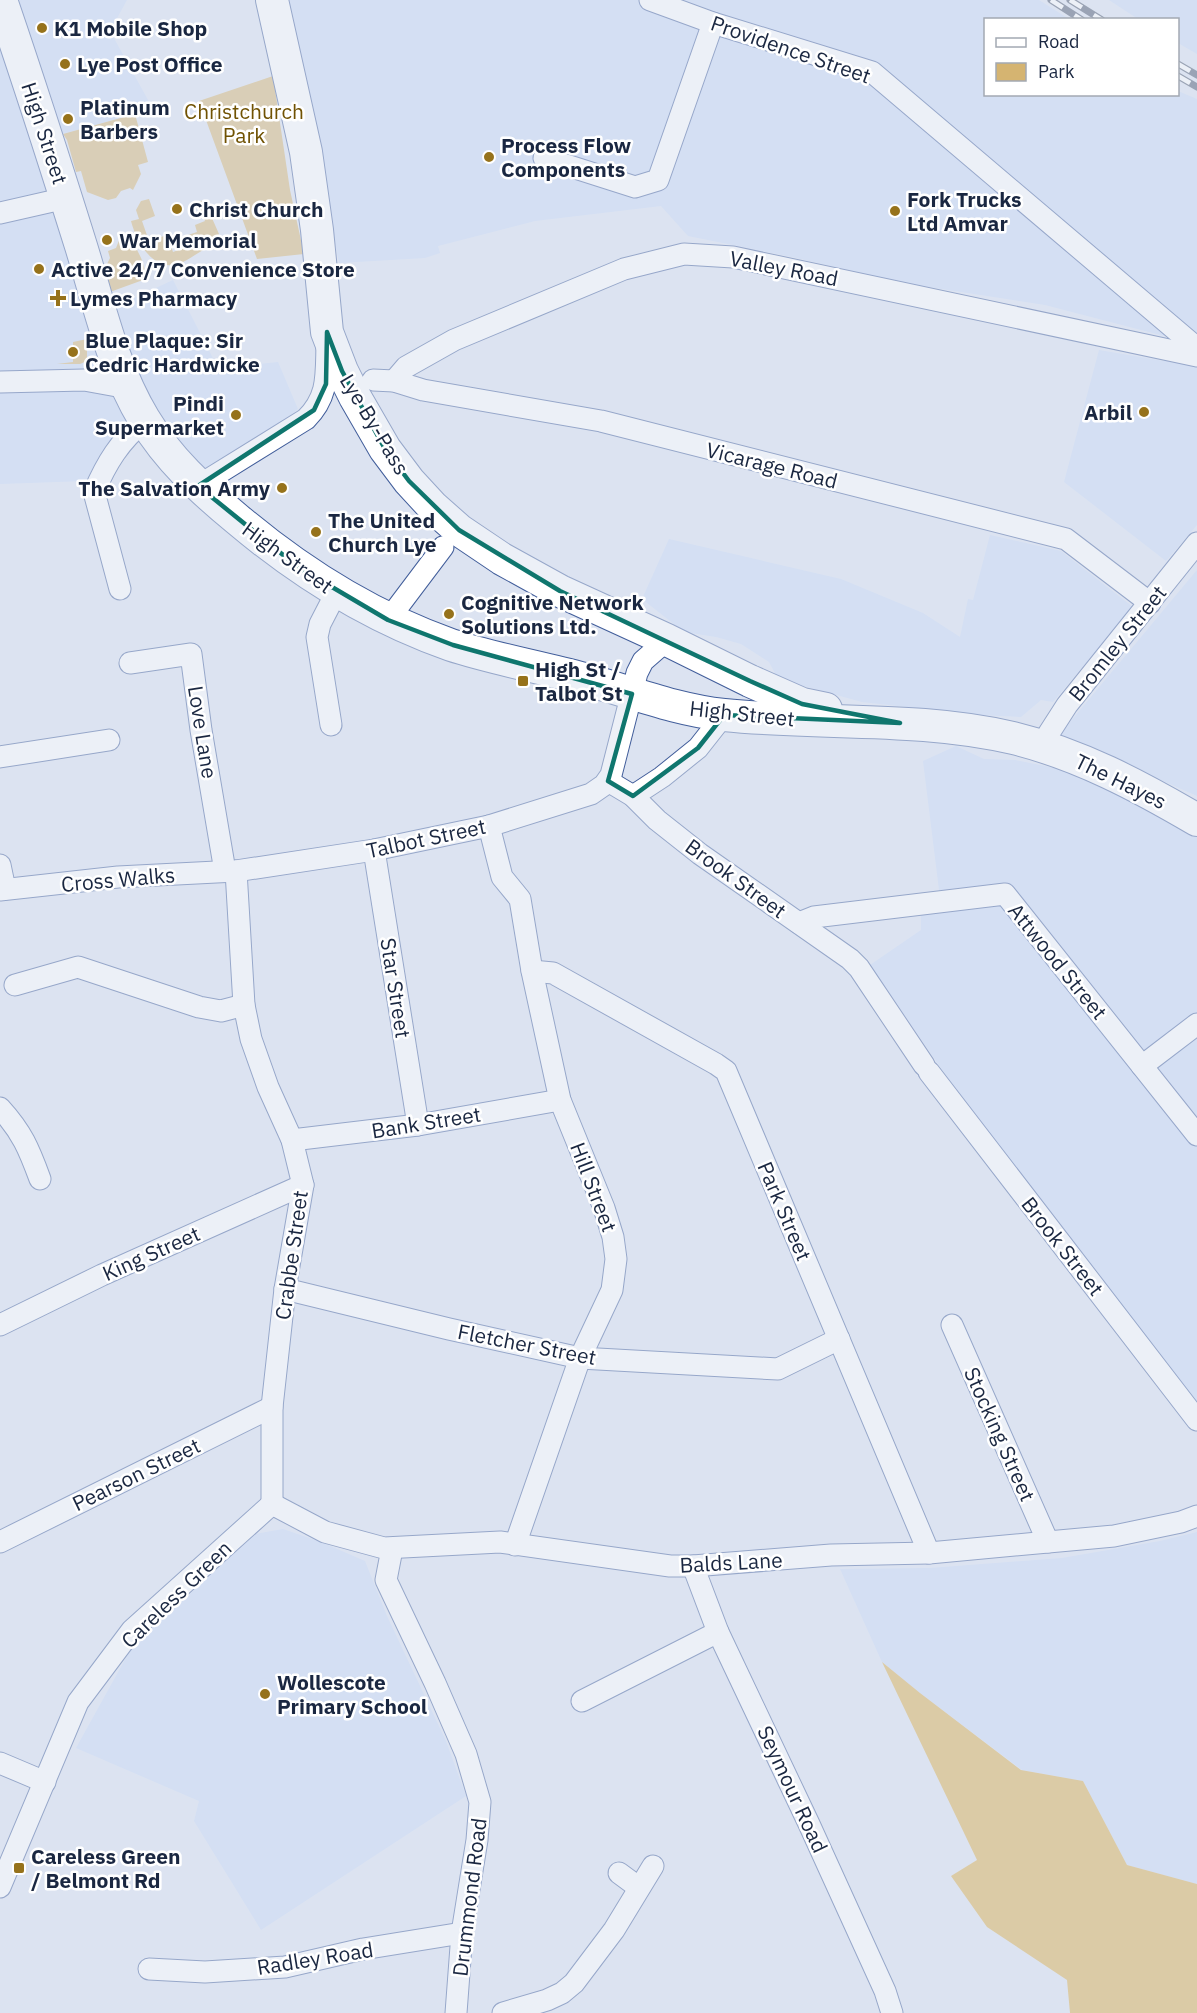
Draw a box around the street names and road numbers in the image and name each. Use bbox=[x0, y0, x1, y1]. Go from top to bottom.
street label: Providence Street bbox=[707, 9, 875, 89]
street label: High Street bbox=[15, 78, 75, 188]
street label: Valley Road bbox=[727, 244, 841, 292]
street label: Lye By-Pass bbox=[334, 368, 416, 480]
street label: Vicarage Road bbox=[703, 435, 841, 495]
street label: High Street bbox=[237, 515, 339, 599]
street label: Bromley Street bbox=[1062, 579, 1172, 707]
street label: Love Lane bbox=[182, 684, 224, 780]
street label: High Street bbox=[688, 694, 796, 732]
street label: The Hayes bbox=[1071, 747, 1171, 815]
street label: Talbot Street bbox=[364, 812, 488, 864]
street label: Brook Street bbox=[680, 832, 792, 924]
street label: Cross Walks bbox=[60, 860, 176, 898]
street label: Attwood Street bbox=[1002, 897, 1114, 1025]
street label: Star Street bbox=[374, 936, 418, 1040]
street label: Bank Street bbox=[369, 1100, 483, 1144]
street label: Hill Street bbox=[564, 1138, 624, 1236]
street label: Park Street bbox=[752, 1157, 818, 1265]
street label: Crabbe Street bbox=[268, 1189, 314, 1321]
street label: Brook Street bbox=[1015, 1191, 1111, 1301]
street label: King Street bbox=[98, 1219, 204, 1287]
street label: Fletcher Street bbox=[455, 1317, 599, 1371]
street label: Stocking Street bbox=[958, 1363, 1042, 1505]
street label: Pearson Street bbox=[67, 1431, 205, 1517]
street label: Careless Green bbox=[115, 1534, 237, 1654]
street label: Balds Lane bbox=[679, 1545, 783, 1579]
street label: Seymour Road bbox=[751, 1721, 835, 1857]
street label: Drummond Road bbox=[445, 1816, 493, 1978]
street label: Radley Road bbox=[255, 1935, 375, 1981]

